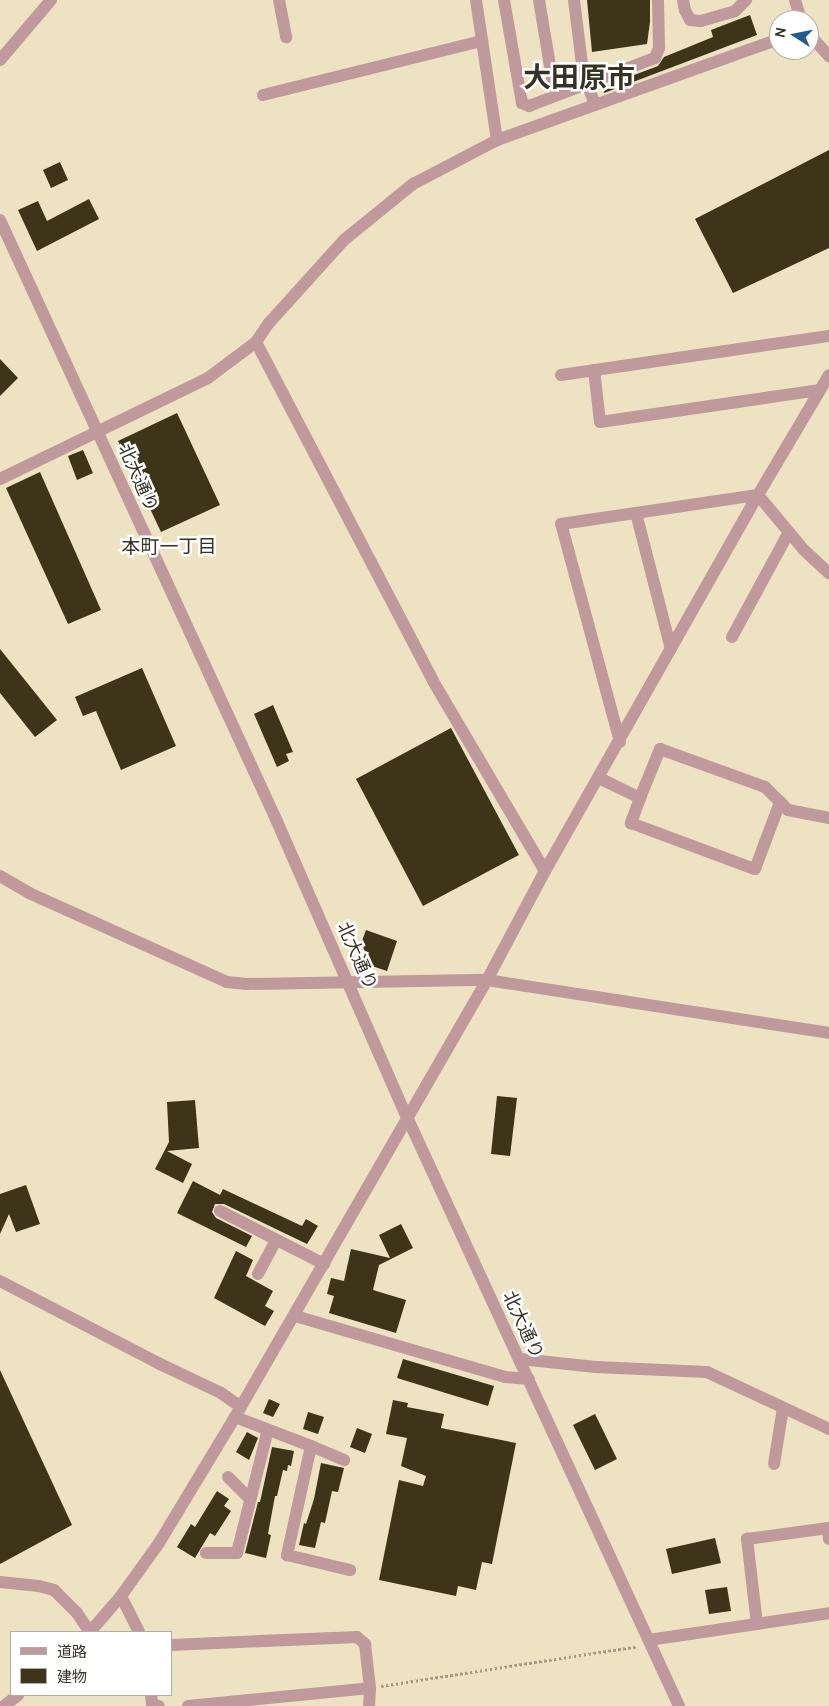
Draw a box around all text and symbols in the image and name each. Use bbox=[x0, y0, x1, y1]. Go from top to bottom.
north arrow bbox=[769, 10, 819, 60]
text: N bbox=[770, 26, 790, 39]
district label: 大田原市 bbox=[523, 60, 635, 94]
street label: 北大通り bbox=[113, 441, 163, 515]
district label: 本町一丁目 bbox=[122, 536, 216, 558]
street label: 北大通り bbox=[332, 919, 382, 993]
street label: 北大通り bbox=[498, 1288, 548, 1362]
legend bbox=[10, 1631, 172, 1696]
text: 道路 bbox=[57, 1643, 87, 1661]
text: 建物 bbox=[57, 1668, 87, 1686]

